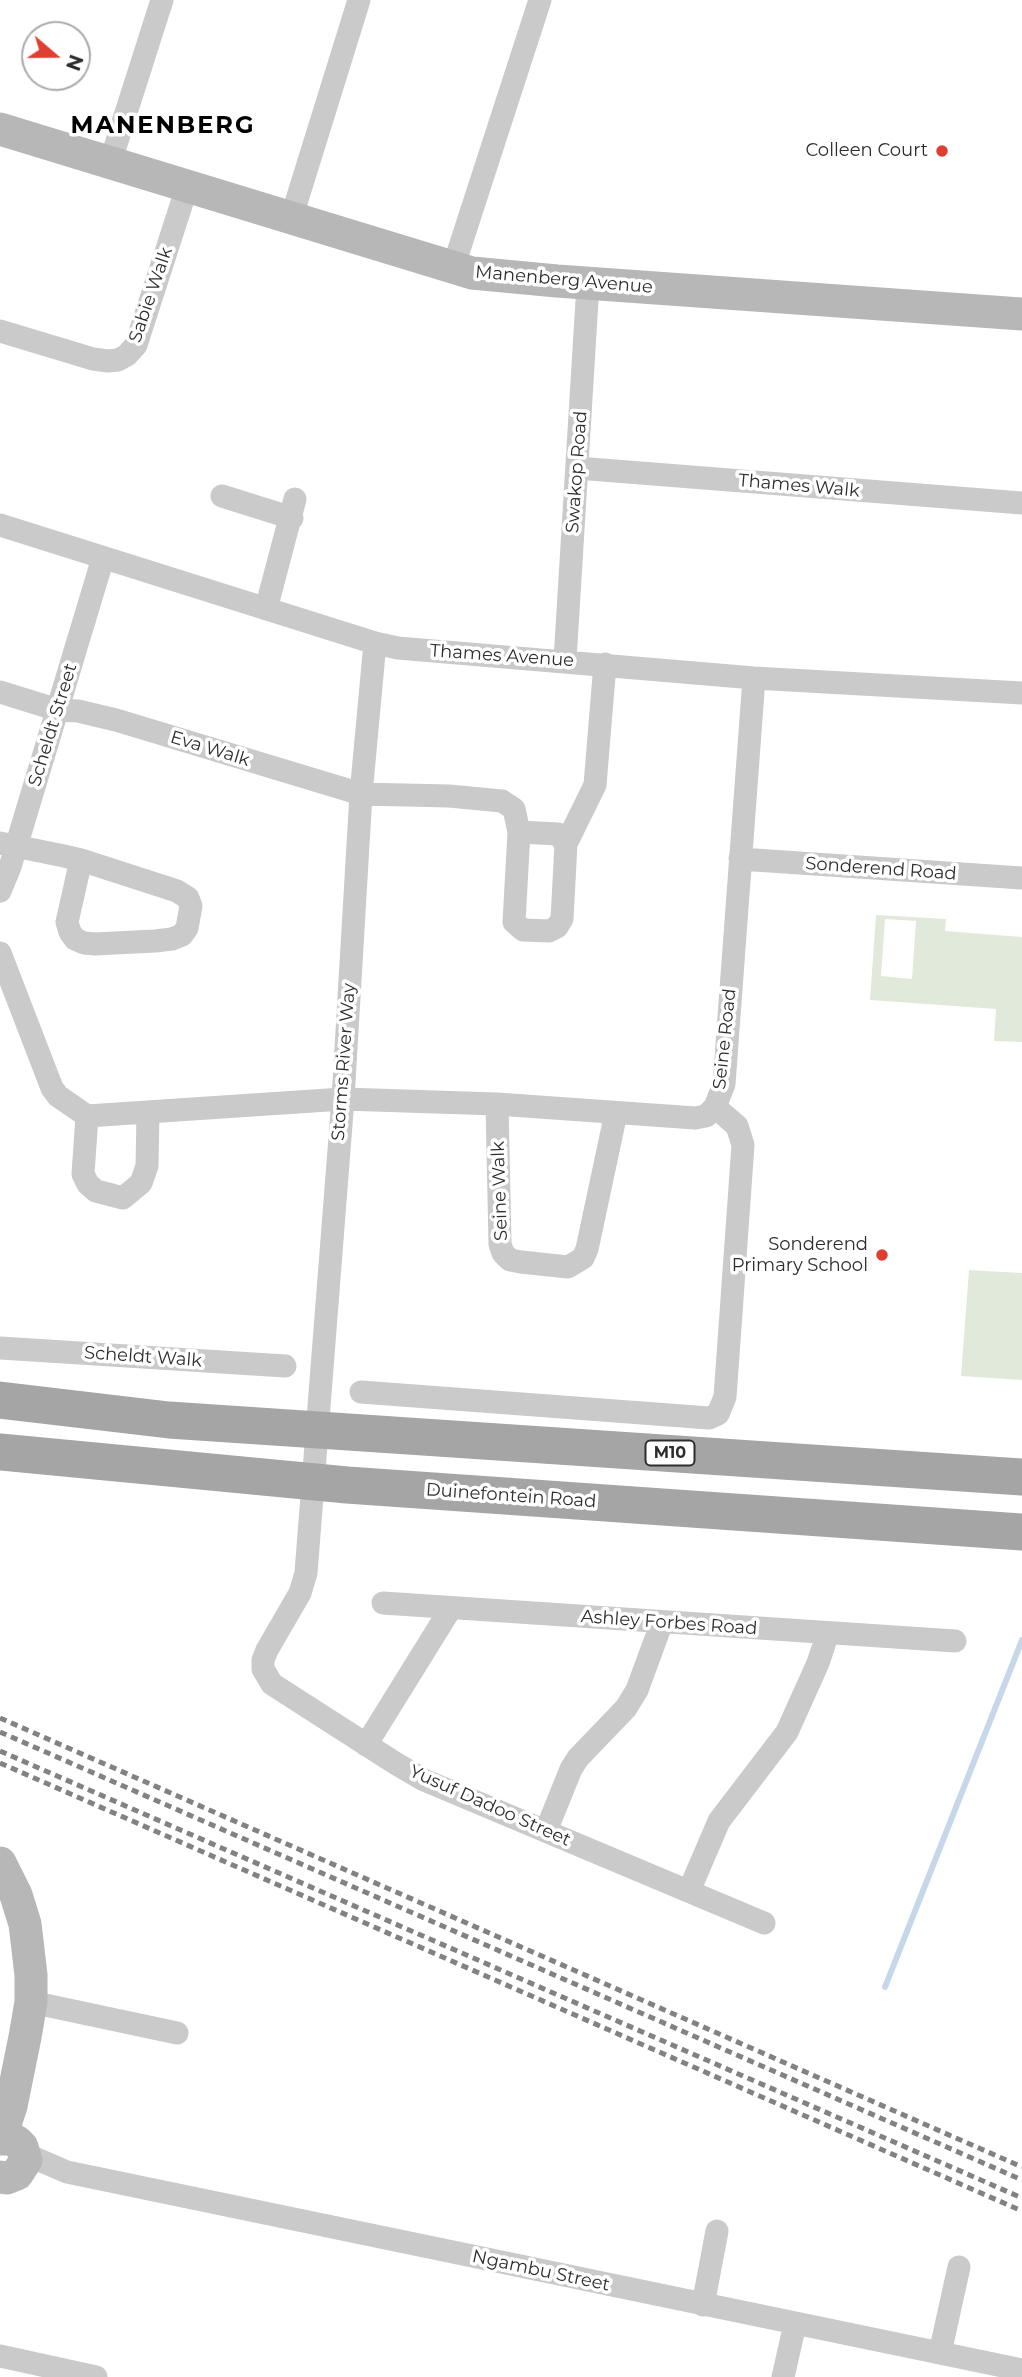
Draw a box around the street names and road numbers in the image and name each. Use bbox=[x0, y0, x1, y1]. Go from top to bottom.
street label: Sabie Walk bbox=[125, 244, 177, 346]
street label: Manenberg Avenue bbox=[474, 261, 654, 299]
street label: Swakop Road bbox=[562, 410, 592, 534]
street label: Thames Walk bbox=[737, 470, 861, 502]
street label: Thames Avenue bbox=[429, 640, 575, 672]
street label: Scheldt Street bbox=[24, 661, 82, 789]
street label: Eva Walk bbox=[168, 727, 252, 771]
street label: Sonderend Road bbox=[805, 853, 957, 885]
street label: Storms River Way bbox=[328, 982, 360, 1142]
street label: Seine Road bbox=[709, 987, 741, 1091]
street label: Seine Walk bbox=[487, 1141, 513, 1241]
street label: Scheldt Walk bbox=[83, 1342, 203, 1372]
road number: M10 bbox=[646, 1441, 694, 1466]
street label: Duinefontein Road bbox=[425, 1479, 597, 1513]
street label: Ashley Forbes Road bbox=[580, 1606, 758, 1640]
street label: Yusuf Dadoo Street bbox=[406, 1761, 574, 1851]
street label: Ngambu Street bbox=[470, 2246, 612, 2296]

